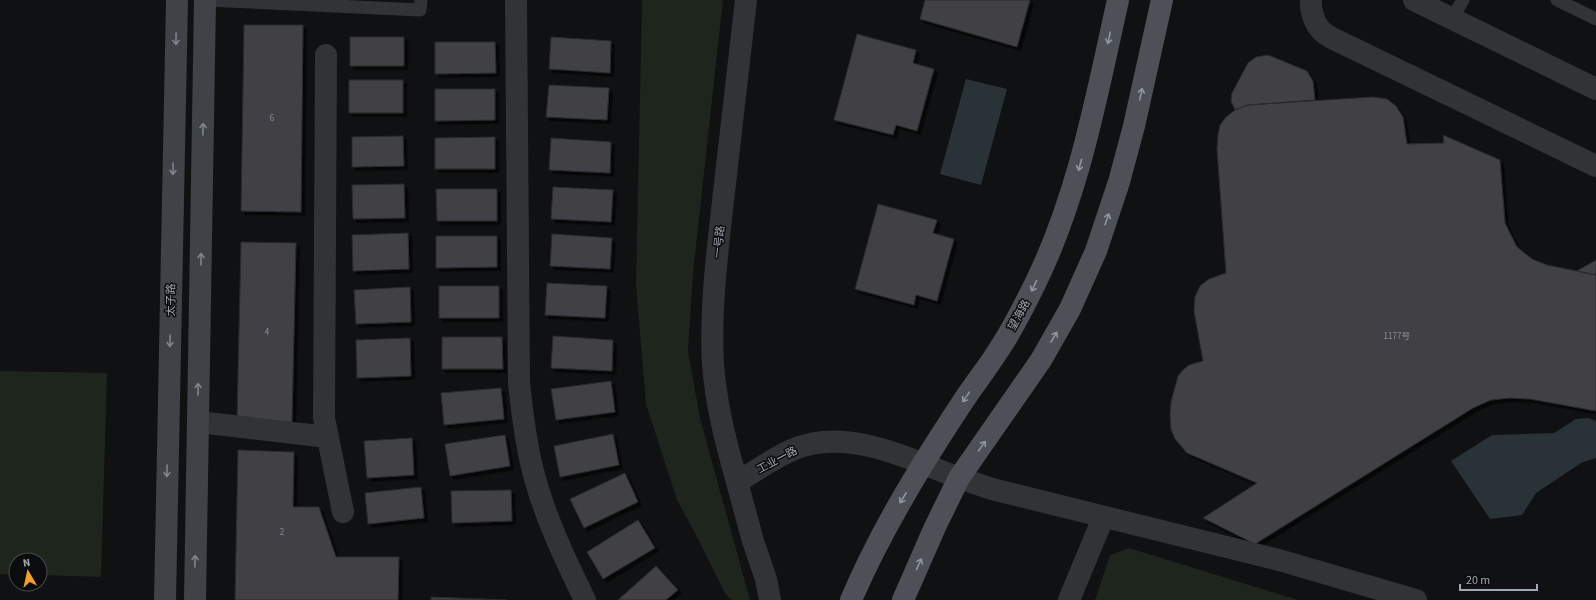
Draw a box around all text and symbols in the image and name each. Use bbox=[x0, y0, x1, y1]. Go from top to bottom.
one-way arrow bbox=[1105, 31, 1113, 44]
one-way arrow bbox=[172, 32, 180, 45]
one-way arrow bbox=[1137, 88, 1145, 101]
house number: 6 bbox=[270, 112, 275, 125]
one-way arrow bbox=[199, 123, 207, 136]
one-way arrow bbox=[1076, 158, 1083, 171]
one-way arrow bbox=[169, 162, 177, 175]
one-way arrow bbox=[1103, 214, 1111, 226]
street label: 一号路 bbox=[710, 225, 728, 259]
one-way arrow bbox=[197, 253, 204, 266]
one-way arrow bbox=[1030, 280, 1037, 292]
street label: 太子路 bbox=[163, 283, 179, 317]
street label: 望海路 bbox=[1004, 297, 1034, 333]
house number: 4 bbox=[265, 326, 270, 339]
house number: 1177号 bbox=[1384, 330, 1410, 343]
one-way arrow bbox=[1050, 332, 1058, 344]
one-way arrow bbox=[166, 334, 174, 347]
one-way arrow bbox=[194, 383, 202, 396]
one-way arrow bbox=[962, 391, 970, 402]
one-way arrow bbox=[978, 440, 986, 451]
street label: 工业一路 bbox=[754, 443, 800, 477]
one-way arrow bbox=[164, 464, 171, 477]
one-way arrow bbox=[898, 492, 906, 504]
house number: 2 bbox=[280, 526, 285, 539]
north arrow bbox=[8, 552, 48, 592]
text: N bbox=[22, 555, 31, 571]
one-way arrow bbox=[192, 555, 199, 568]
one-way arrow bbox=[915, 558, 923, 570]
scale bar bbox=[1460, 566, 1537, 592]
text: 20 m bbox=[1466, 572, 1490, 589]

